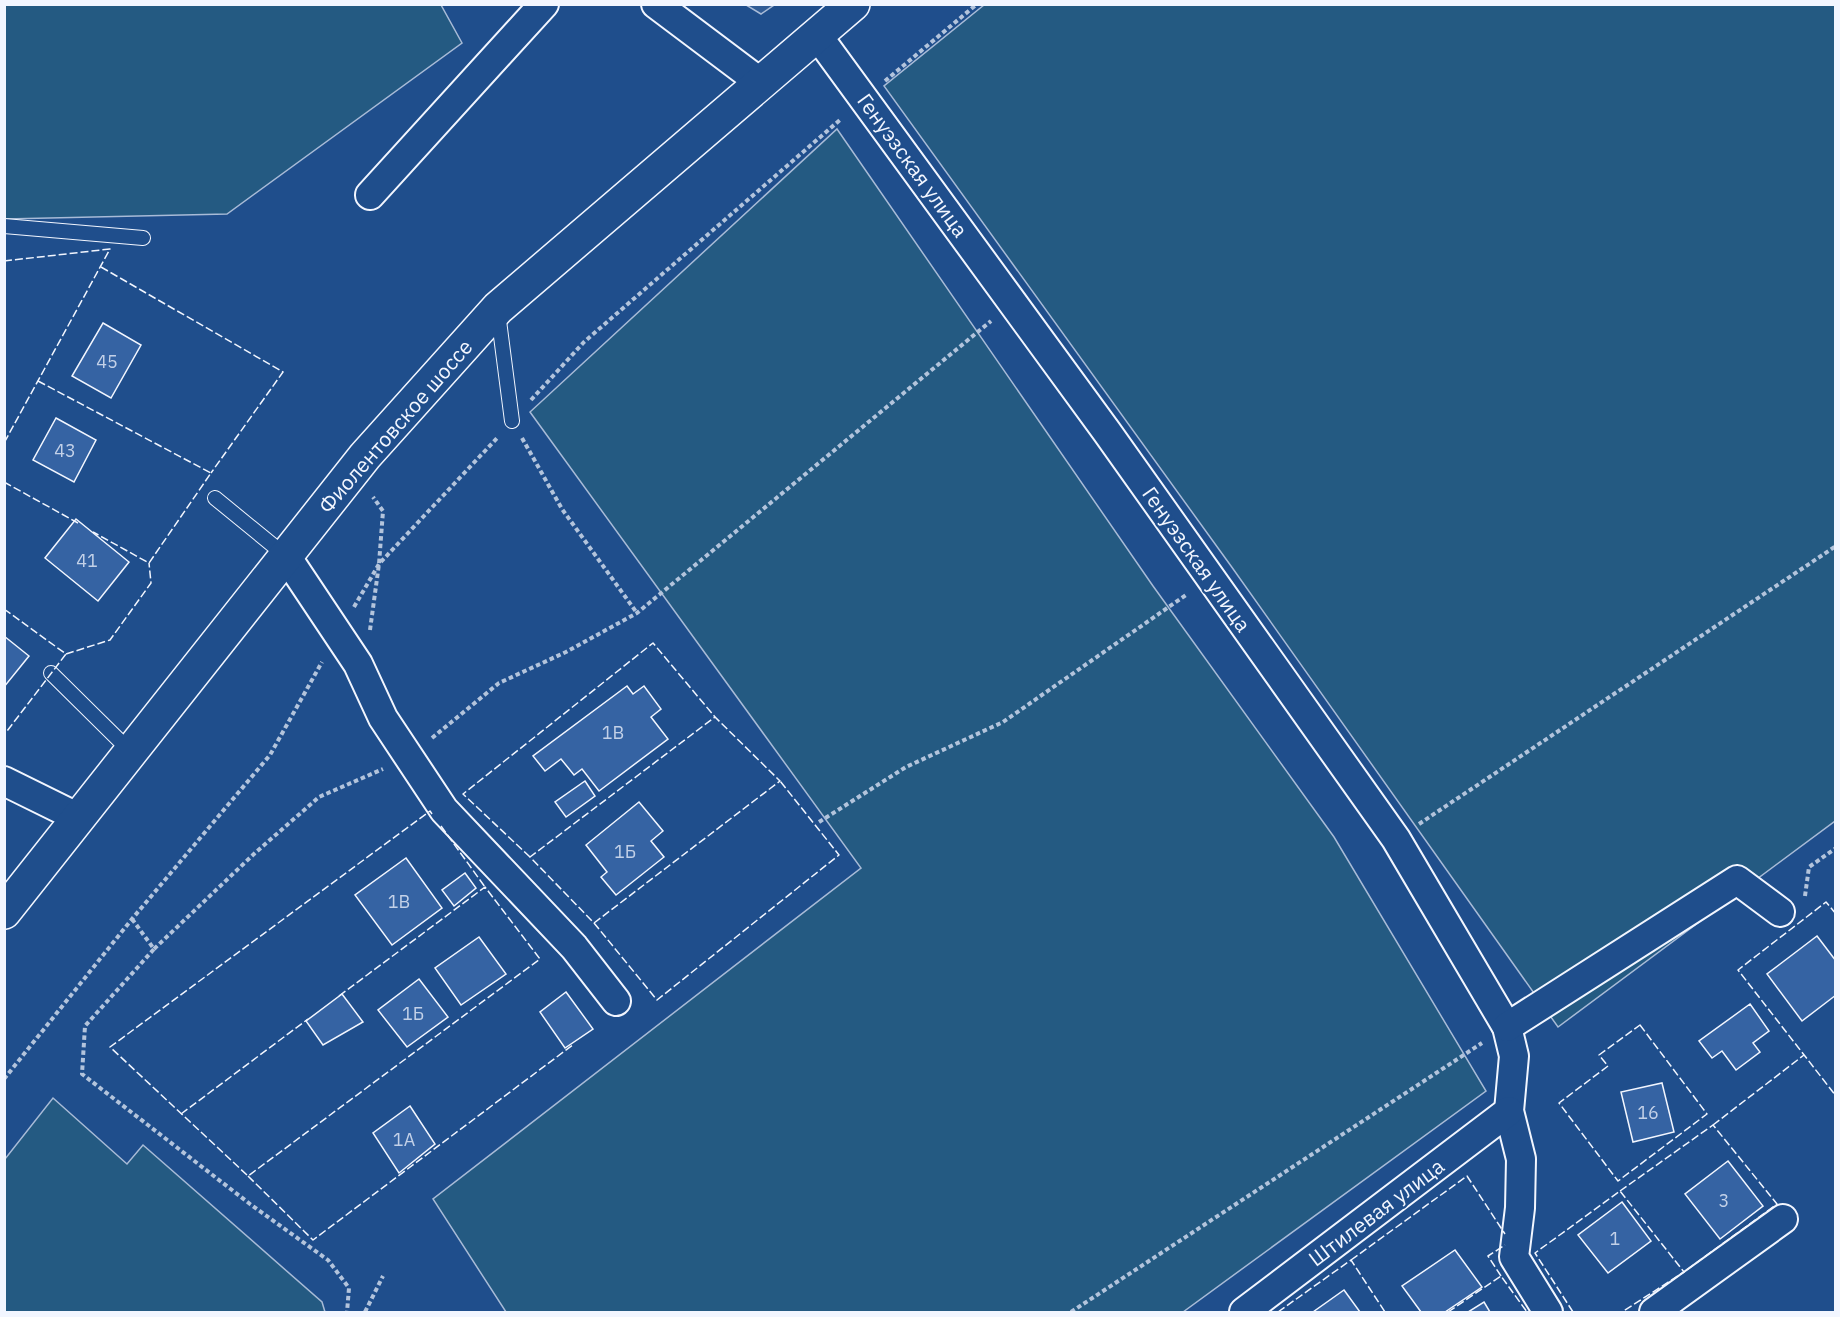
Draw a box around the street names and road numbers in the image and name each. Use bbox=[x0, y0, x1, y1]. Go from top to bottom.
street label: Генуэзская улица bbox=[851, 87, 975, 243]
street label: Фиолентовское шоссе bbox=[312, 333, 478, 519]
street label: Генуэзская улица bbox=[1136, 481, 1258, 637]
street label: Штилевая улица bbox=[1303, 1152, 1449, 1272]

